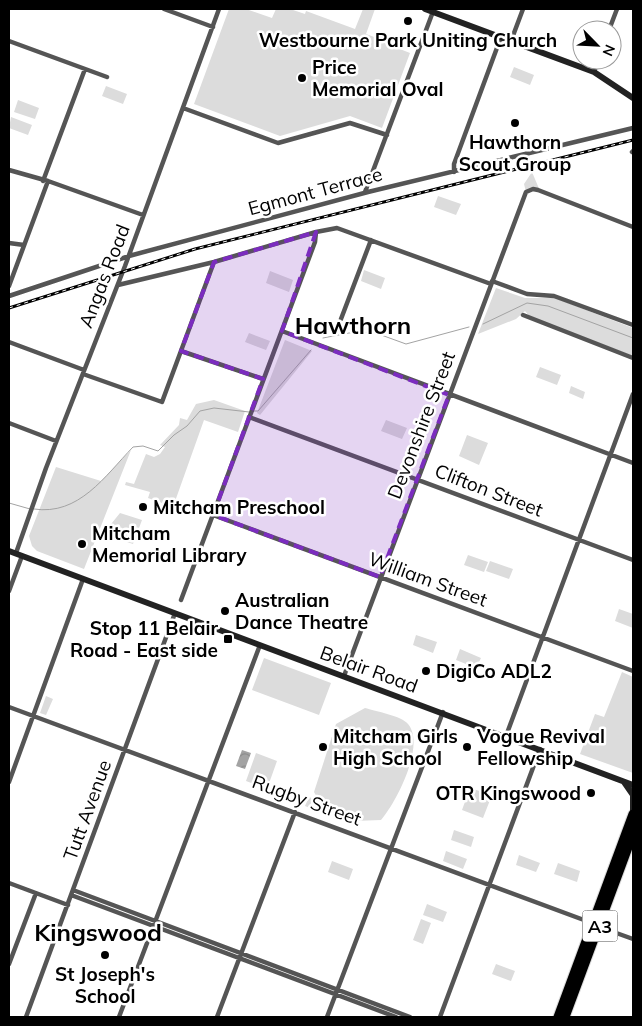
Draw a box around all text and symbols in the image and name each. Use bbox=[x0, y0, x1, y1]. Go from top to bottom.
marker: Westbourne Park Uniting Church bbox=[402, 15, 414, 27]
north arrow bbox=[572, 20, 622, 70]
place label: Westbourne Park Uniting Church bbox=[259, 28, 557, 52]
text: N bbox=[599, 42, 619, 59]
place label: Price Memorial Oval bbox=[312, 55, 443, 101]
marker: Price Memorial Oval bbox=[296, 72, 308, 84]
marker: Hawthorn Scout Group bbox=[509, 117, 521, 129]
place label: Hawthorn Scout Group bbox=[459, 130, 571, 176]
street label: Egmont Terrace bbox=[245, 162, 385, 220]
street label: Angas Road bbox=[73, 221, 135, 331]
district label: Hawthorn bbox=[295, 310, 411, 340]
street label: Devonshire Street bbox=[382, 348, 460, 502]
street label: Clifton Street bbox=[431, 458, 547, 522]
place label: Mitcham Preschool bbox=[153, 495, 325, 519]
marker: Mitcham Preschool bbox=[137, 501, 149, 513]
place label: Mitcham Memorial Library bbox=[92, 521, 247, 567]
marker: Mitcham Memorial Library bbox=[76, 538, 88, 550]
street label: William Street bbox=[365, 546, 491, 612]
place label: Australian Dance Theatre bbox=[235, 588, 368, 634]
marker: Australian Dance Theatre bbox=[219, 605, 231, 617]
place label: Stop 11 Belair Road - East side bbox=[70, 616, 219, 662]
marker: Stop 11 Belair Road - East side bbox=[222, 633, 234, 645]
street label: Belair Road bbox=[317, 640, 421, 698]
place label: DigiCo ADL2 bbox=[436, 659, 552, 683]
marker: DigiCo ADL2 bbox=[420, 665, 432, 677]
place label: Mitcham Girls High School bbox=[333, 724, 458, 770]
place label: Vogue Revival Fellowship bbox=[476, 724, 605, 770]
marker: Mitcham Girls High School bbox=[317, 741, 329, 753]
marker: Vogue Revival Fellowship bbox=[461, 741, 473, 753]
street label: Tutt Avenue bbox=[58, 756, 116, 864]
street label: Rugby Street bbox=[249, 769, 365, 831]
place label: OTR Kingswood bbox=[435, 781, 581, 805]
marker: OTR Kingswood bbox=[585, 787, 597, 799]
road number: A3 bbox=[582, 910, 618, 941]
district label: Kingswood bbox=[34, 917, 162, 947]
marker: St Joseph's School bbox=[99, 949, 111, 961]
place label: St Joseph's School bbox=[55, 962, 155, 1008]

